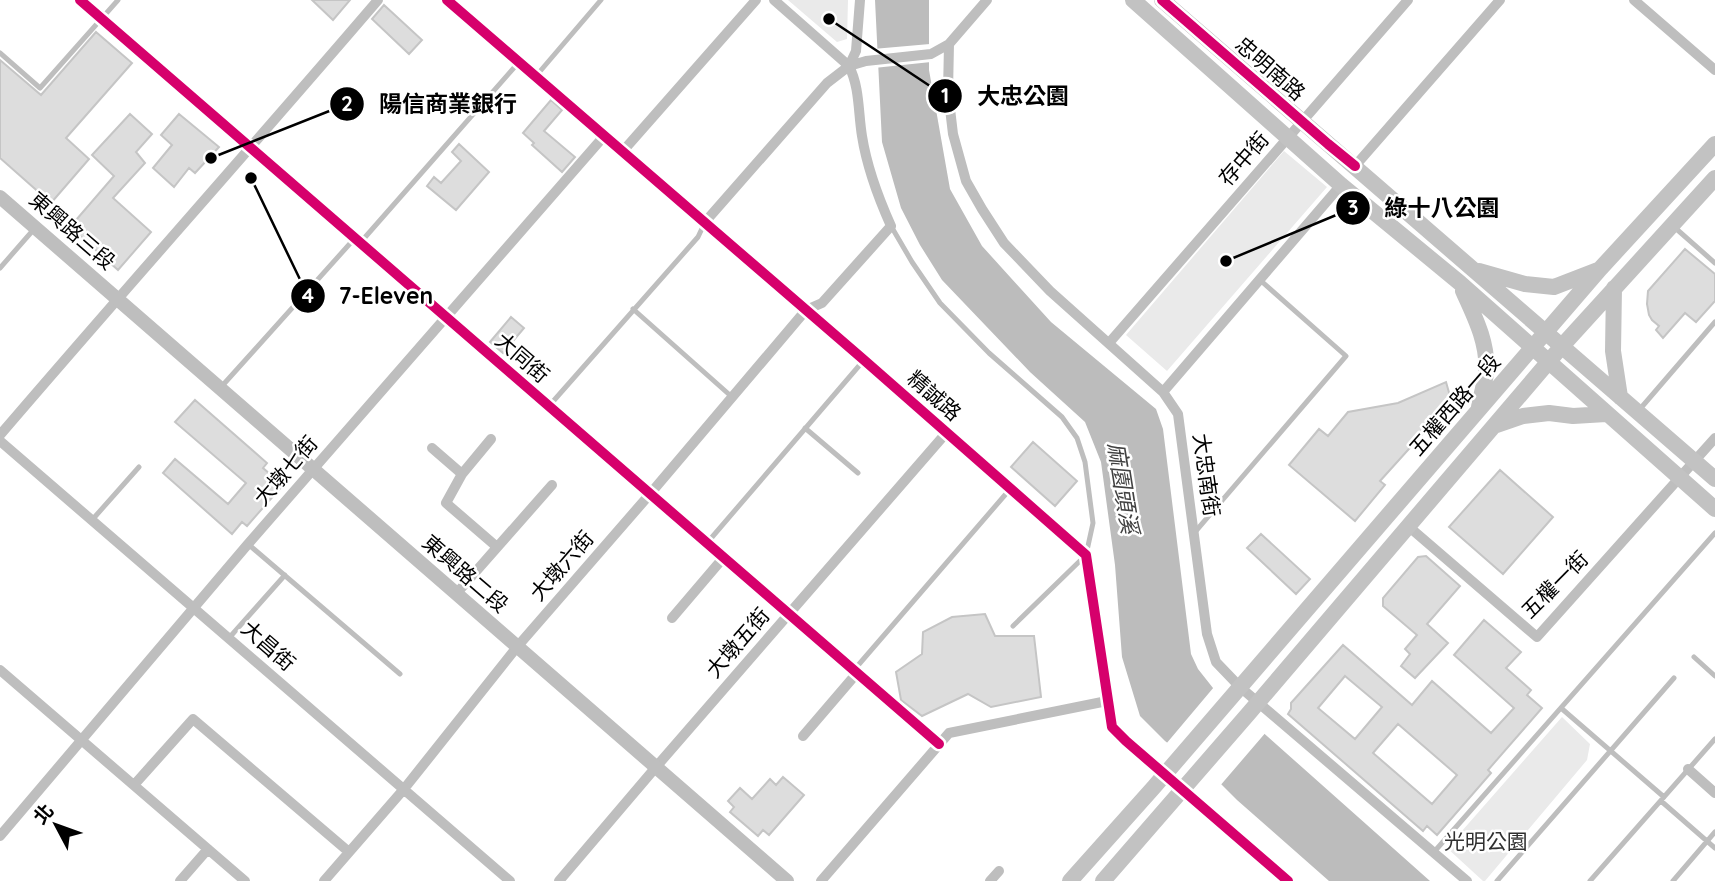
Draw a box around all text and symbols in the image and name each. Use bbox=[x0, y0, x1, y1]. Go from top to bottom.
street label: 忠明南路 bbox=[1230, 31, 1311, 106]
callout: 大忠公園 bbox=[928, 74, 1083, 118]
text: 大忠公園 bbox=[977, 81, 1069, 110]
callout: 陽信商業銀行 bbox=[330, 82, 531, 126]
text: 1 bbox=[941, 82, 949, 108]
text: 陽信商業銀行 bbox=[379, 89, 517, 118]
text: 2 bbox=[341, 90, 353, 116]
street label: 存中街 bbox=[1213, 126, 1274, 191]
street label: 東興路三段 bbox=[25, 186, 121, 274]
callout: 綠十八公園 bbox=[1335, 186, 1513, 230]
text: 綠十八公園 bbox=[1385, 193, 1500, 222]
text: 3 bbox=[1347, 194, 1359, 220]
callout: 7-Eleven bbox=[290, 274, 448, 318]
text: 7-Eleven bbox=[339, 281, 433, 310]
text: 4 bbox=[302, 282, 314, 308]
street label: 大同街 bbox=[490, 327, 555, 388]
street label: 五權西路一段 bbox=[1403, 348, 1505, 460]
street label: 精誠路 bbox=[902, 365, 967, 426]
street label: 大墩七街 bbox=[248, 430, 323, 511]
street label: 大忠南街 bbox=[1188, 431, 1226, 518]
water label: 麻園頭溪 bbox=[1102, 440, 1145, 539]
street label: 大墩六街 bbox=[524, 525, 599, 606]
street label: 東興路二段 bbox=[418, 529, 514, 617]
street label: 五權一街 bbox=[1515, 545, 1593, 623]
street label: 大墩五街 bbox=[700, 602, 775, 683]
street label: 大昌街 bbox=[236, 615, 301, 676]
north arrow bbox=[21, 790, 91, 860]
text: 北 bbox=[28, 799, 58, 829]
park label: 光明公園 bbox=[1444, 828, 1528, 854]

